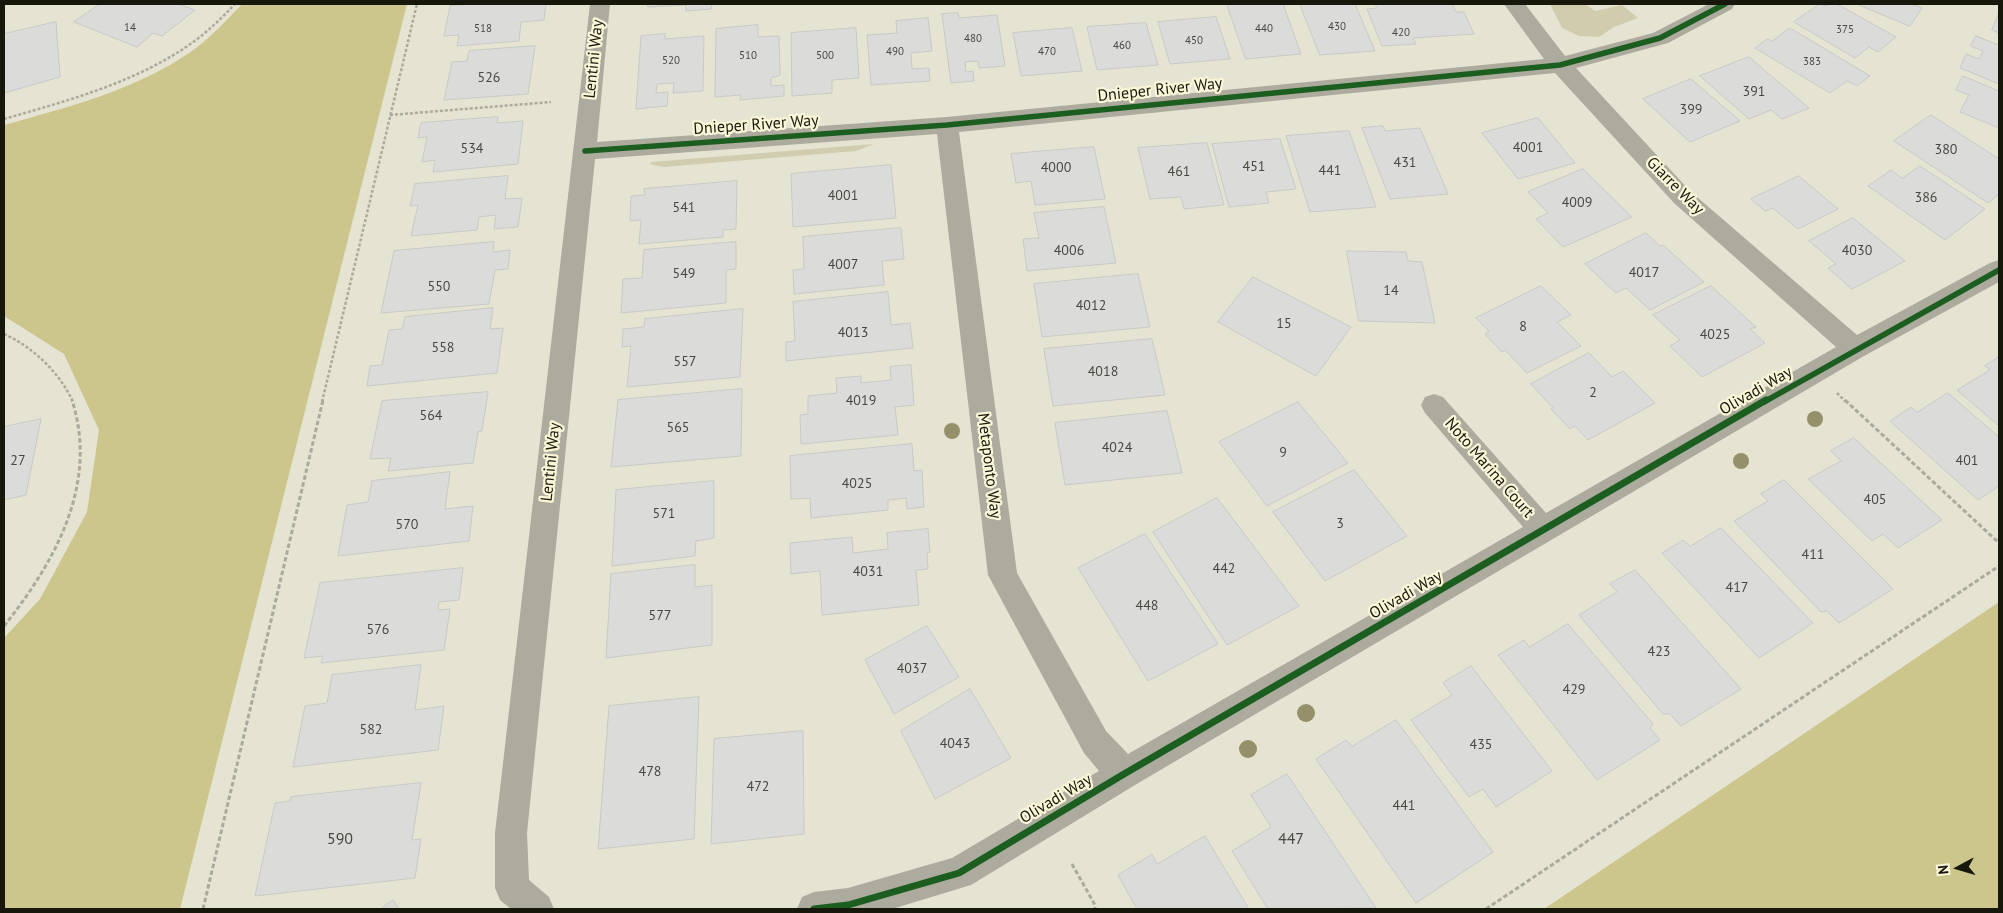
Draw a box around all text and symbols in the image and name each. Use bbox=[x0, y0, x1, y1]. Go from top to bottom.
street label: Lentini Way bbox=[580, 19, 608, 99]
house number: 430 bbox=[1328, 20, 1346, 34]
house number: 14 bbox=[124, 21, 136, 35]
house number: 518 bbox=[474, 22, 492, 36]
house number: 440 bbox=[1255, 22, 1273, 36]
house number: 375 bbox=[1836, 23, 1854, 37]
house number: 420 bbox=[1392, 26, 1410, 40]
house number: 480 bbox=[964, 32, 982, 46]
house number: 450 bbox=[1185, 34, 1203, 48]
house number: 460 bbox=[1113, 39, 1131, 53]
house number: 490 bbox=[886, 45, 904, 59]
house number: 470 bbox=[1038, 45, 1056, 59]
house number: 510 bbox=[739, 49, 757, 63]
house number: 500 bbox=[816, 49, 834, 63]
house number: 520 bbox=[662, 54, 680, 68]
house number: 383 bbox=[1803, 55, 1821, 69]
house number: 526 bbox=[478, 70, 500, 86]
street label: Dnieper River Way bbox=[1097, 74, 1223, 106]
house number: 391 bbox=[1743, 84, 1765, 100]
house number: 399 bbox=[1680, 102, 1702, 118]
street label: Dnieper River Way bbox=[693, 111, 819, 139]
house number: 4001 bbox=[1513, 140, 1543, 156]
house number: 534 bbox=[461, 141, 483, 157]
house number: 380 bbox=[1935, 142, 1957, 158]
street label: Giarre Way bbox=[1642, 153, 1708, 219]
house number: 431 bbox=[1394, 155, 1416, 171]
house number: 451 bbox=[1243, 159, 1265, 175]
house number: 4000 bbox=[1041, 160, 1071, 176]
house number: 441 bbox=[1319, 163, 1341, 179]
house number: 461 bbox=[1168, 164, 1190, 180]
house number: 4001 bbox=[828, 188, 858, 204]
house number: 386 bbox=[1915, 190, 1937, 206]
house number: 4009 bbox=[1562, 195, 1592, 211]
house number: 541 bbox=[673, 200, 695, 216]
house number: 4006 bbox=[1054, 243, 1084, 259]
house number: 4030 bbox=[1842, 243, 1872, 259]
house number: 4007 bbox=[828, 257, 858, 273]
house number: 4017 bbox=[1629, 265, 1659, 281]
house number: 549 bbox=[673, 266, 695, 282]
house number: 550 bbox=[428, 279, 450, 295]
house number: 14 bbox=[1383, 283, 1399, 299]
house number: 4012 bbox=[1076, 298, 1106, 314]
house number: 15 bbox=[1276, 316, 1292, 332]
house number: 8 bbox=[1519, 319, 1527, 335]
house number: 4013 bbox=[838, 325, 868, 341]
house number: 4025 bbox=[1700, 327, 1730, 343]
house number: 558 bbox=[432, 340, 454, 356]
house number: 557 bbox=[674, 354, 696, 370]
street label: Olivadi Way bbox=[1716, 363, 1796, 419]
house number: 4018 bbox=[1088, 364, 1118, 380]
house number: 2 bbox=[1589, 385, 1597, 401]
house number: 4019 bbox=[846, 393, 876, 409]
house number: 564 bbox=[420, 408, 442, 424]
street label: Metaponto Way bbox=[973, 412, 1005, 520]
street label: Noto Marina Court bbox=[1440, 414, 1538, 522]
house number: 565 bbox=[667, 420, 689, 436]
street label: Lentini Way bbox=[537, 422, 565, 502]
house number: 4024 bbox=[1102, 440, 1132, 456]
house number: 9 bbox=[1279, 445, 1287, 461]
house number: 27 bbox=[10, 453, 26, 469]
house number: 401 bbox=[1956, 453, 1978, 469]
house number: 4025 bbox=[842, 476, 872, 492]
house number: 405 bbox=[1864, 492, 1886, 508]
house number: 571 bbox=[653, 506, 675, 522]
house number: 3 bbox=[1336, 516, 1344, 532]
house number: 570 bbox=[396, 517, 418, 533]
house number: 411 bbox=[1802, 547, 1824, 563]
house number: 442 bbox=[1213, 561, 1235, 577]
house number: 4031 bbox=[853, 564, 883, 580]
street label: Olivadi Way bbox=[1366, 567, 1446, 623]
house number: 417 bbox=[1726, 580, 1748, 596]
house number: 448 bbox=[1136, 598, 1158, 614]
house number: 577 bbox=[649, 608, 671, 624]
house number: 576 bbox=[367, 622, 389, 638]
house number: 423 bbox=[1648, 644, 1670, 660]
house number: 4037 bbox=[897, 661, 927, 677]
house number: 429 bbox=[1563, 682, 1585, 698]
house number: 582 bbox=[360, 722, 382, 738]
house number: 4043 bbox=[940, 736, 970, 752]
house number: 435 bbox=[1470, 737, 1492, 753]
house number: 478 bbox=[639, 764, 661, 780]
street label: Olivadi Way bbox=[1016, 770, 1096, 828]
house number: 472 bbox=[747, 779, 769, 795]
house number: 441 bbox=[1393, 798, 1415, 814]
house number: 590 bbox=[327, 829, 353, 849]
house number: 447 bbox=[1278, 829, 1304, 849]
north arrow bbox=[1933, 843, 1983, 893]
text: N bbox=[1934, 864, 1953, 875]

